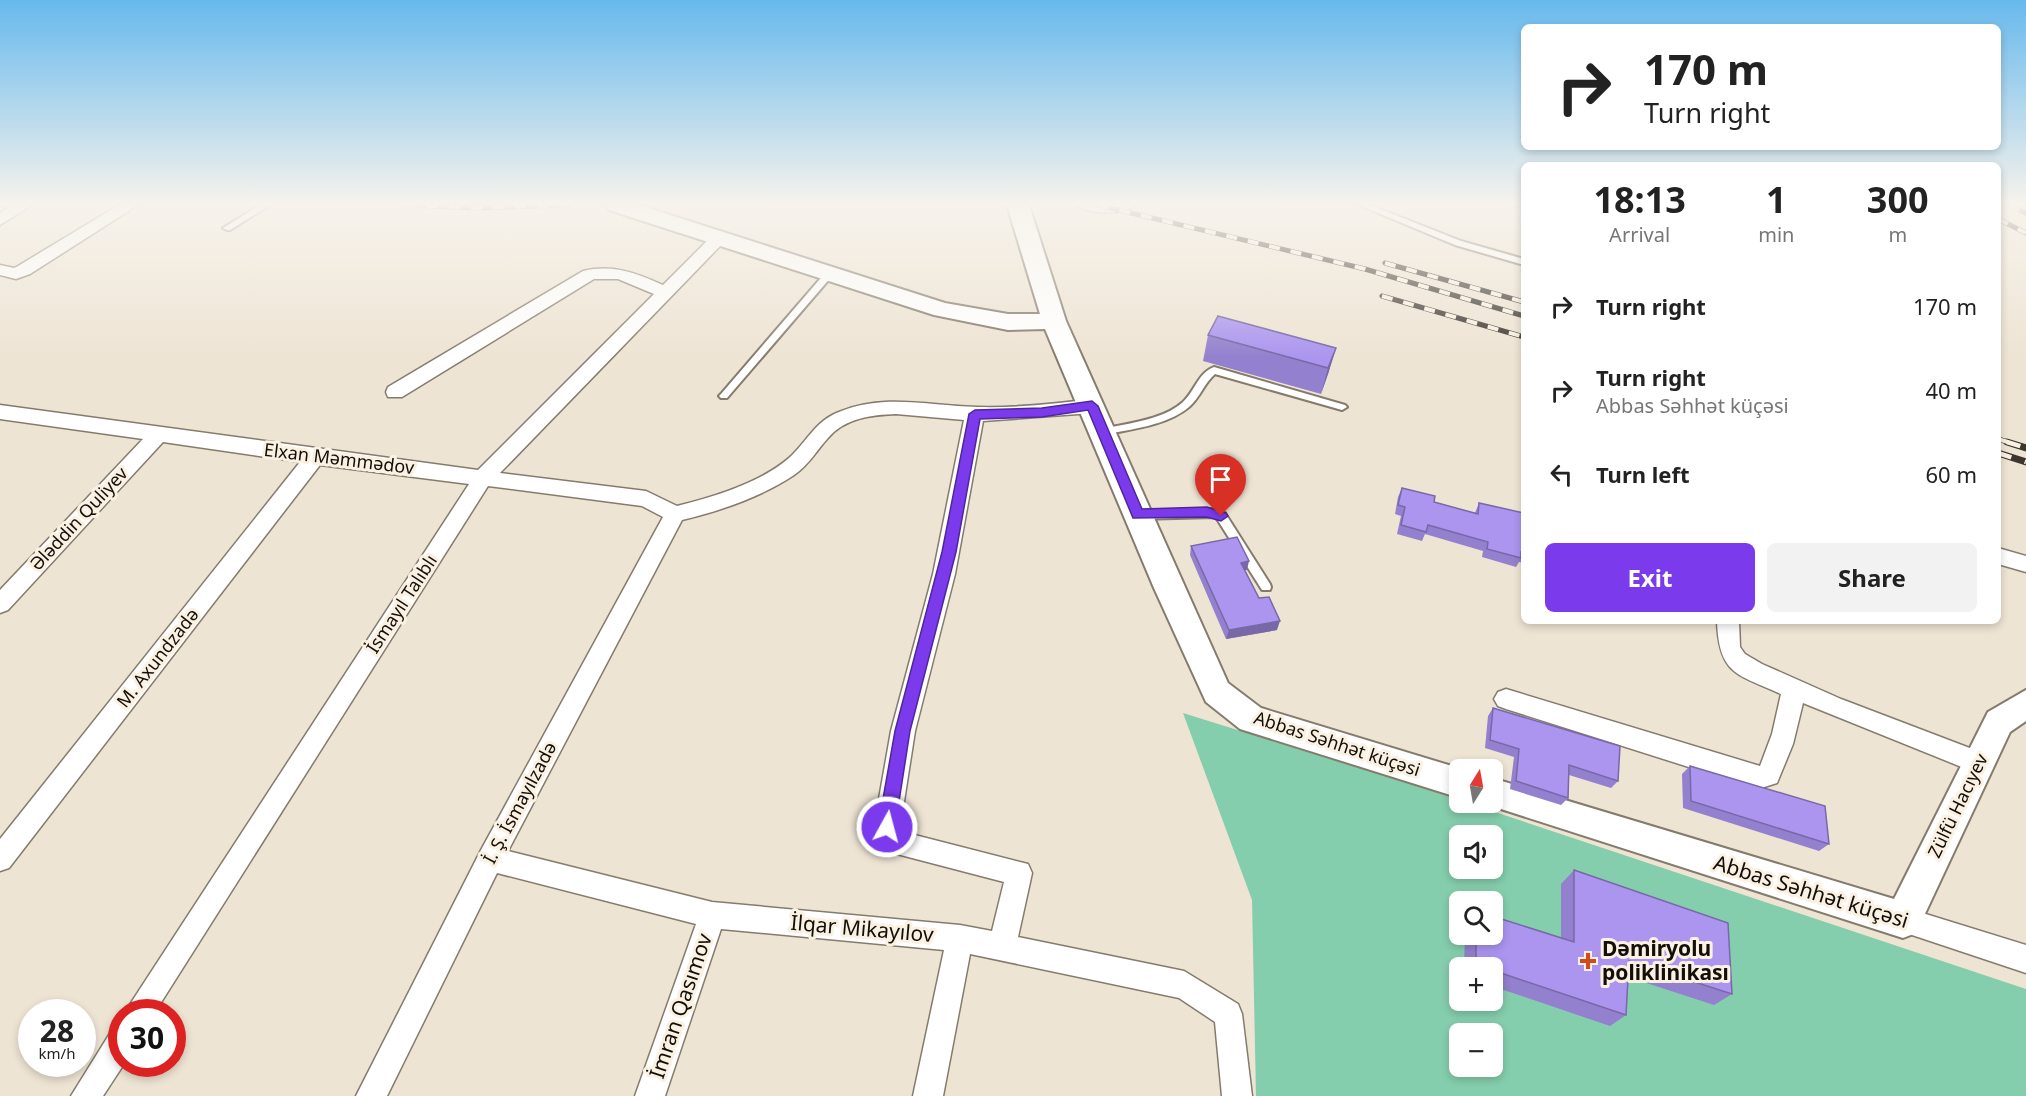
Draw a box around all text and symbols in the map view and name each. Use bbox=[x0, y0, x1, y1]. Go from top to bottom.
text: 170 m bbox=[1644, 40, 1768, 97]
icon: right bbox=[1545, 48, 1623, 126]
text: Turn right bbox=[1644, 94, 1770, 131]
text: 18:13 bbox=[1593, 175, 1686, 224]
text: 1 bbox=[1766, 175, 1787, 224]
text: 300 bbox=[1867, 175, 1929, 224]
text: Arrival bbox=[1609, 221, 1670, 248]
text: min bbox=[1758, 221, 1794, 248]
text: m bbox=[1888, 221, 1907, 248]
icon: right bbox=[1545, 290, 1578, 323]
text: Turn right bbox=[1596, 291, 1706, 321]
text: 170 m bbox=[1913, 291, 1977, 321]
text: Turn right bbox=[1596, 362, 1706, 392]
icon: right bbox=[1545, 374, 1578, 407]
text: 40 m bbox=[1926, 375, 1977, 405]
text: Abbas Səhhət küçəsi bbox=[1596, 392, 1789, 419]
street label: Elxan Məmmədov bbox=[263, 437, 416, 479]
pin bbox=[1195, 454, 1246, 516]
icon: left bbox=[1545, 458, 1578, 491]
text: Turn left bbox=[1596, 459, 1690, 489]
text: 60 m bbox=[1926, 459, 1977, 489]
street label: Ələddin Quliyev bbox=[24, 461, 133, 575]
icon: arrive bbox=[1204, 463, 1237, 496]
button: Exit bbox=[1545, 543, 1755, 612]
button: Share bbox=[1767, 543, 1977, 612]
street label: İsmayıl Talıblı bbox=[360, 549, 442, 657]
street label: M. Axundzadə bbox=[111, 603, 204, 712]
street label: Abbas Səhhət küçəsi bbox=[1251, 705, 1423, 781]
street label: İ. Ş. İsmayılzadə bbox=[477, 737, 561, 868]
street label: Zülfü Hacıyev bbox=[1922, 749, 1993, 862]
north arrow bbox=[1449, 759, 1503, 813]
map controls bbox=[1449, 759, 1503, 1077]
position arrow bbox=[855, 795, 919, 859]
button: sound bbox=[1449, 825, 1503, 879]
street label: Abbas Səhhət küçəsi bbox=[1710, 848, 1912, 934]
button: search bbox=[1449, 891, 1503, 945]
street label: İlqar Mikayılov bbox=[789, 908, 935, 948]
street label: İmran Qasımov bbox=[642, 929, 718, 1082]
place label: Dəmiryolu poliklinikası bbox=[1602, 934, 1729, 986]
marker: Dəmiryolu poliklinikası bbox=[1579, 952, 1597, 970]
button: + bbox=[1449, 957, 1503, 1011]
speed limit sign: 30 bbox=[108, 999, 186, 1077]
text: 28 bbox=[40, 1010, 74, 1051]
button: − bbox=[1449, 1023, 1503, 1077]
text: km/h bbox=[39, 1043, 75, 1063]

